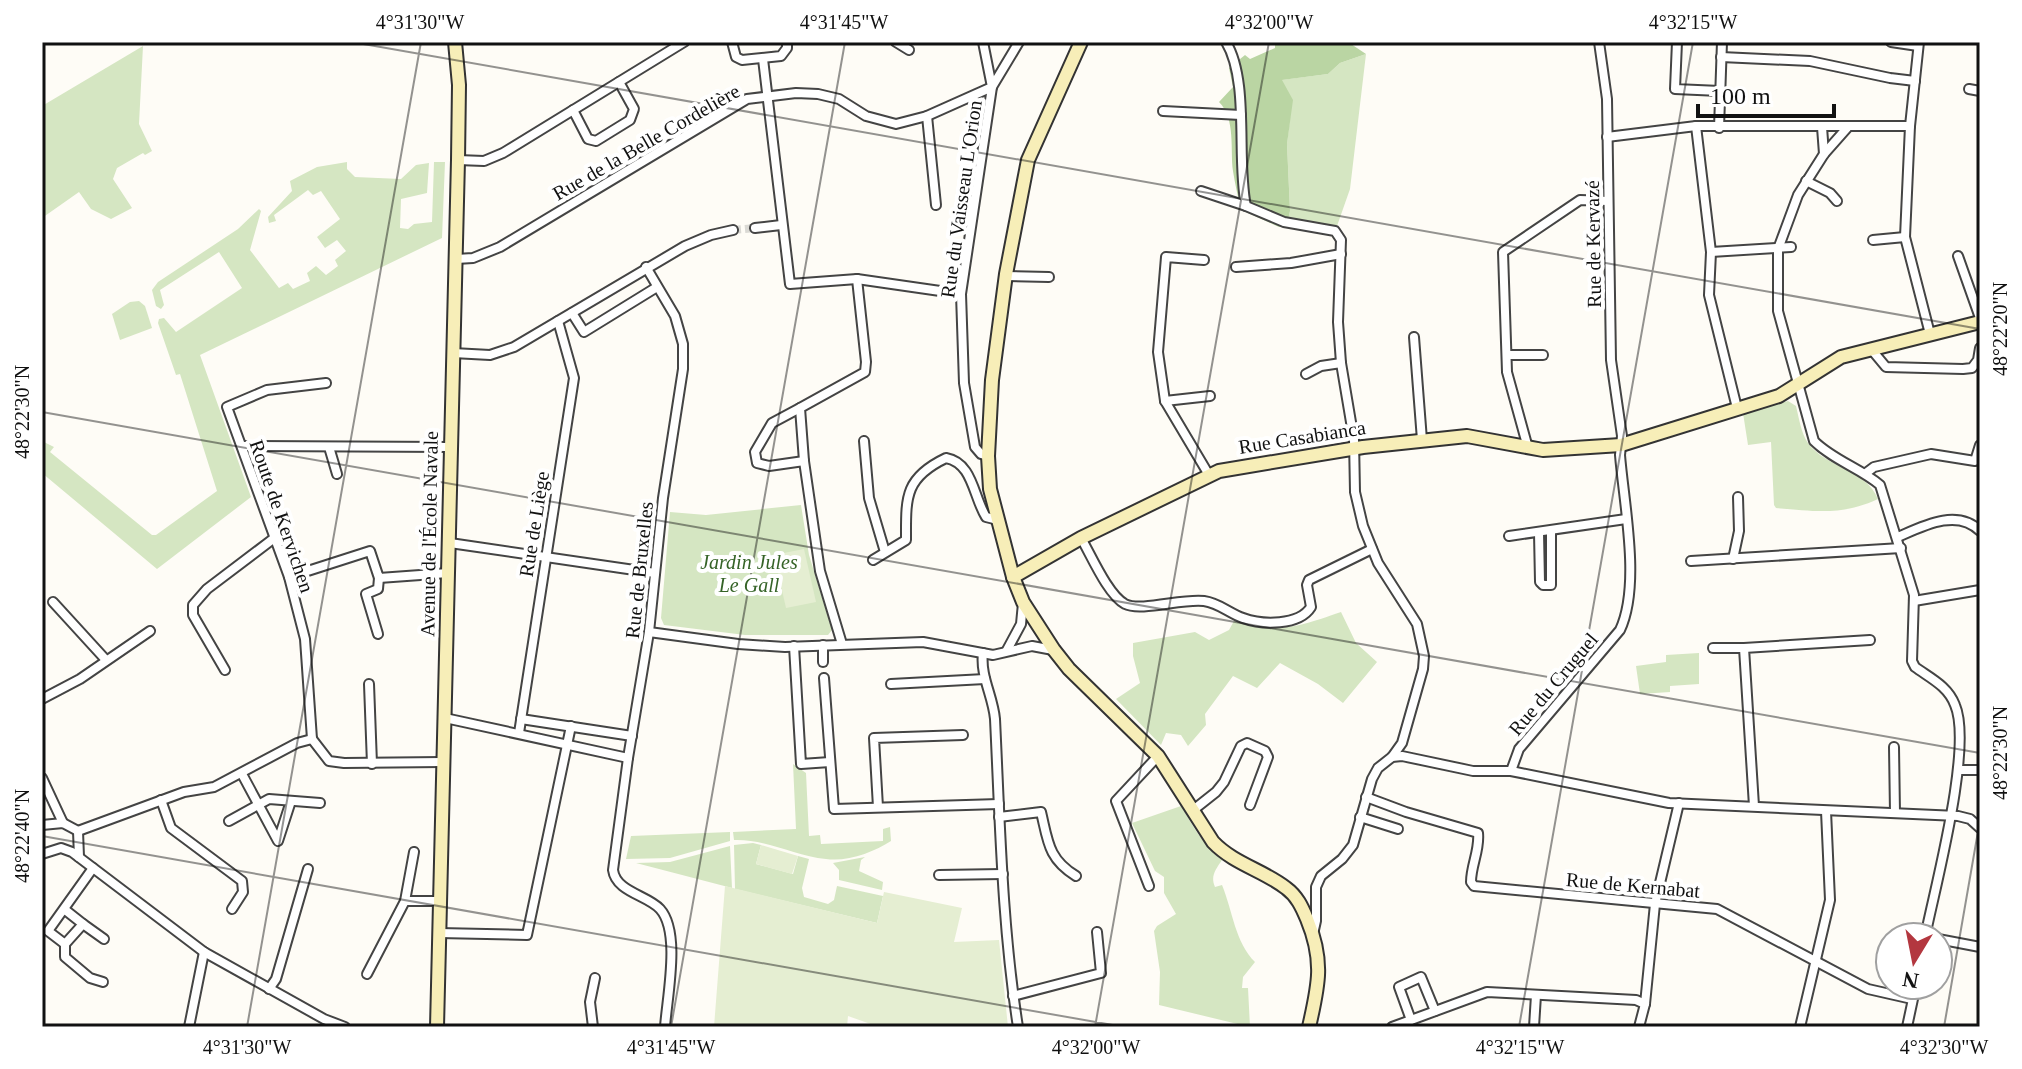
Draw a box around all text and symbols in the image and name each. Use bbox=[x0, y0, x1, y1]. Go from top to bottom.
text: 4°31'30"W bbox=[376, 11, 464, 33]
text: 4°31'45"W bbox=[800, 11, 888, 33]
text: 4°32'00"W bbox=[1225, 11, 1313, 33]
text: 4°32'15"W bbox=[1649, 11, 1737, 33]
scale bar bbox=[1698, 68, 1834, 118]
street label: Rue de la Belle Cordelière bbox=[549, 79, 743, 205]
text: 100 m bbox=[1710, 83, 1771, 109]
street label: Rue du Vaisseau L'Orion bbox=[936, 99, 986, 299]
street label: Rue de Kervazé bbox=[1581, 180, 1605, 308]
text: 48°22'20"N bbox=[1989, 282, 2011, 376]
text: 48°22'30"N bbox=[11, 365, 33, 459]
street label: Rue Casabianca bbox=[1237, 416, 1367, 458]
street label: Avenue de l'École Navale bbox=[416, 431, 442, 637]
street label: Route de Kervichen bbox=[246, 437, 318, 595]
street label: Rue de Liège bbox=[515, 470, 554, 579]
street label: Rue de Bruxelles bbox=[621, 500, 657, 640]
park label: Jardin Jules Le Gall bbox=[700, 551, 798, 596]
street label: Rue du Cruguel bbox=[1504, 628, 1603, 740]
text: 48°22'30"N bbox=[1989, 706, 2011, 800]
text: 48°22'40"N bbox=[11, 789, 33, 883]
street label: Rue de Kernabat bbox=[1565, 868, 1701, 902]
north arrow bbox=[1874, 921, 1954, 1001]
text: N bbox=[1901, 966, 1921, 994]
text: 4°31'30"W bbox=[203, 1036, 291, 1058]
text: 4°31'45"W bbox=[627, 1036, 715, 1058]
text: 4°32'00"W bbox=[1052, 1036, 1140, 1058]
text: 4°32'15"W bbox=[1476, 1036, 1564, 1058]
text: 4°32'30"W bbox=[1900, 1036, 1988, 1058]

